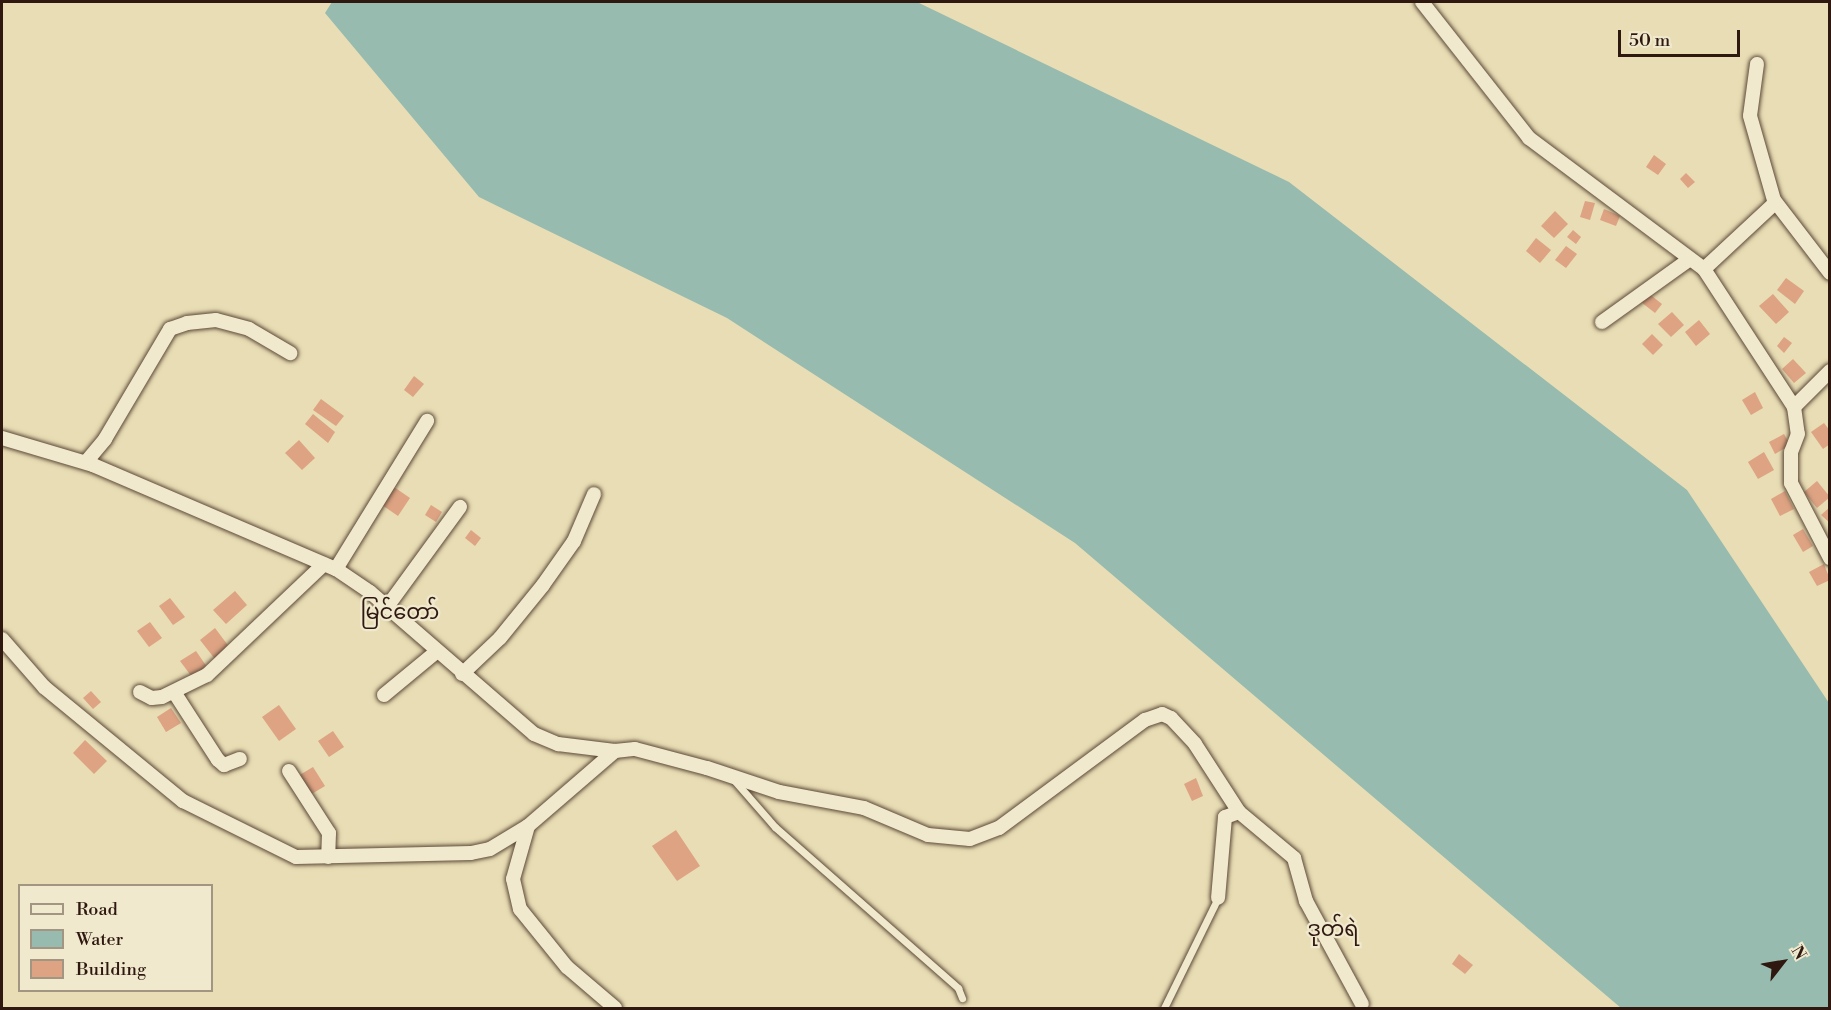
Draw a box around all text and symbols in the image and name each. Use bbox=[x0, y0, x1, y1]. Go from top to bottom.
scale bar bbox=[1621, 18, 1742, 56]
text: 50 m bbox=[1629, 29, 1670, 52]
district label: မြင်တော် bbox=[361, 600, 439, 626]
legend bbox=[18, 884, 213, 992]
text: Road bbox=[76, 898, 118, 921]
district label: ဒုတ်ရဲ bbox=[1307, 917, 1359, 943]
text: Water bbox=[76, 928, 123, 951]
north arrow bbox=[1753, 932, 1813, 992]
text: N bbox=[1787, 942, 1810, 963]
text: Building bbox=[76, 958, 146, 981]

